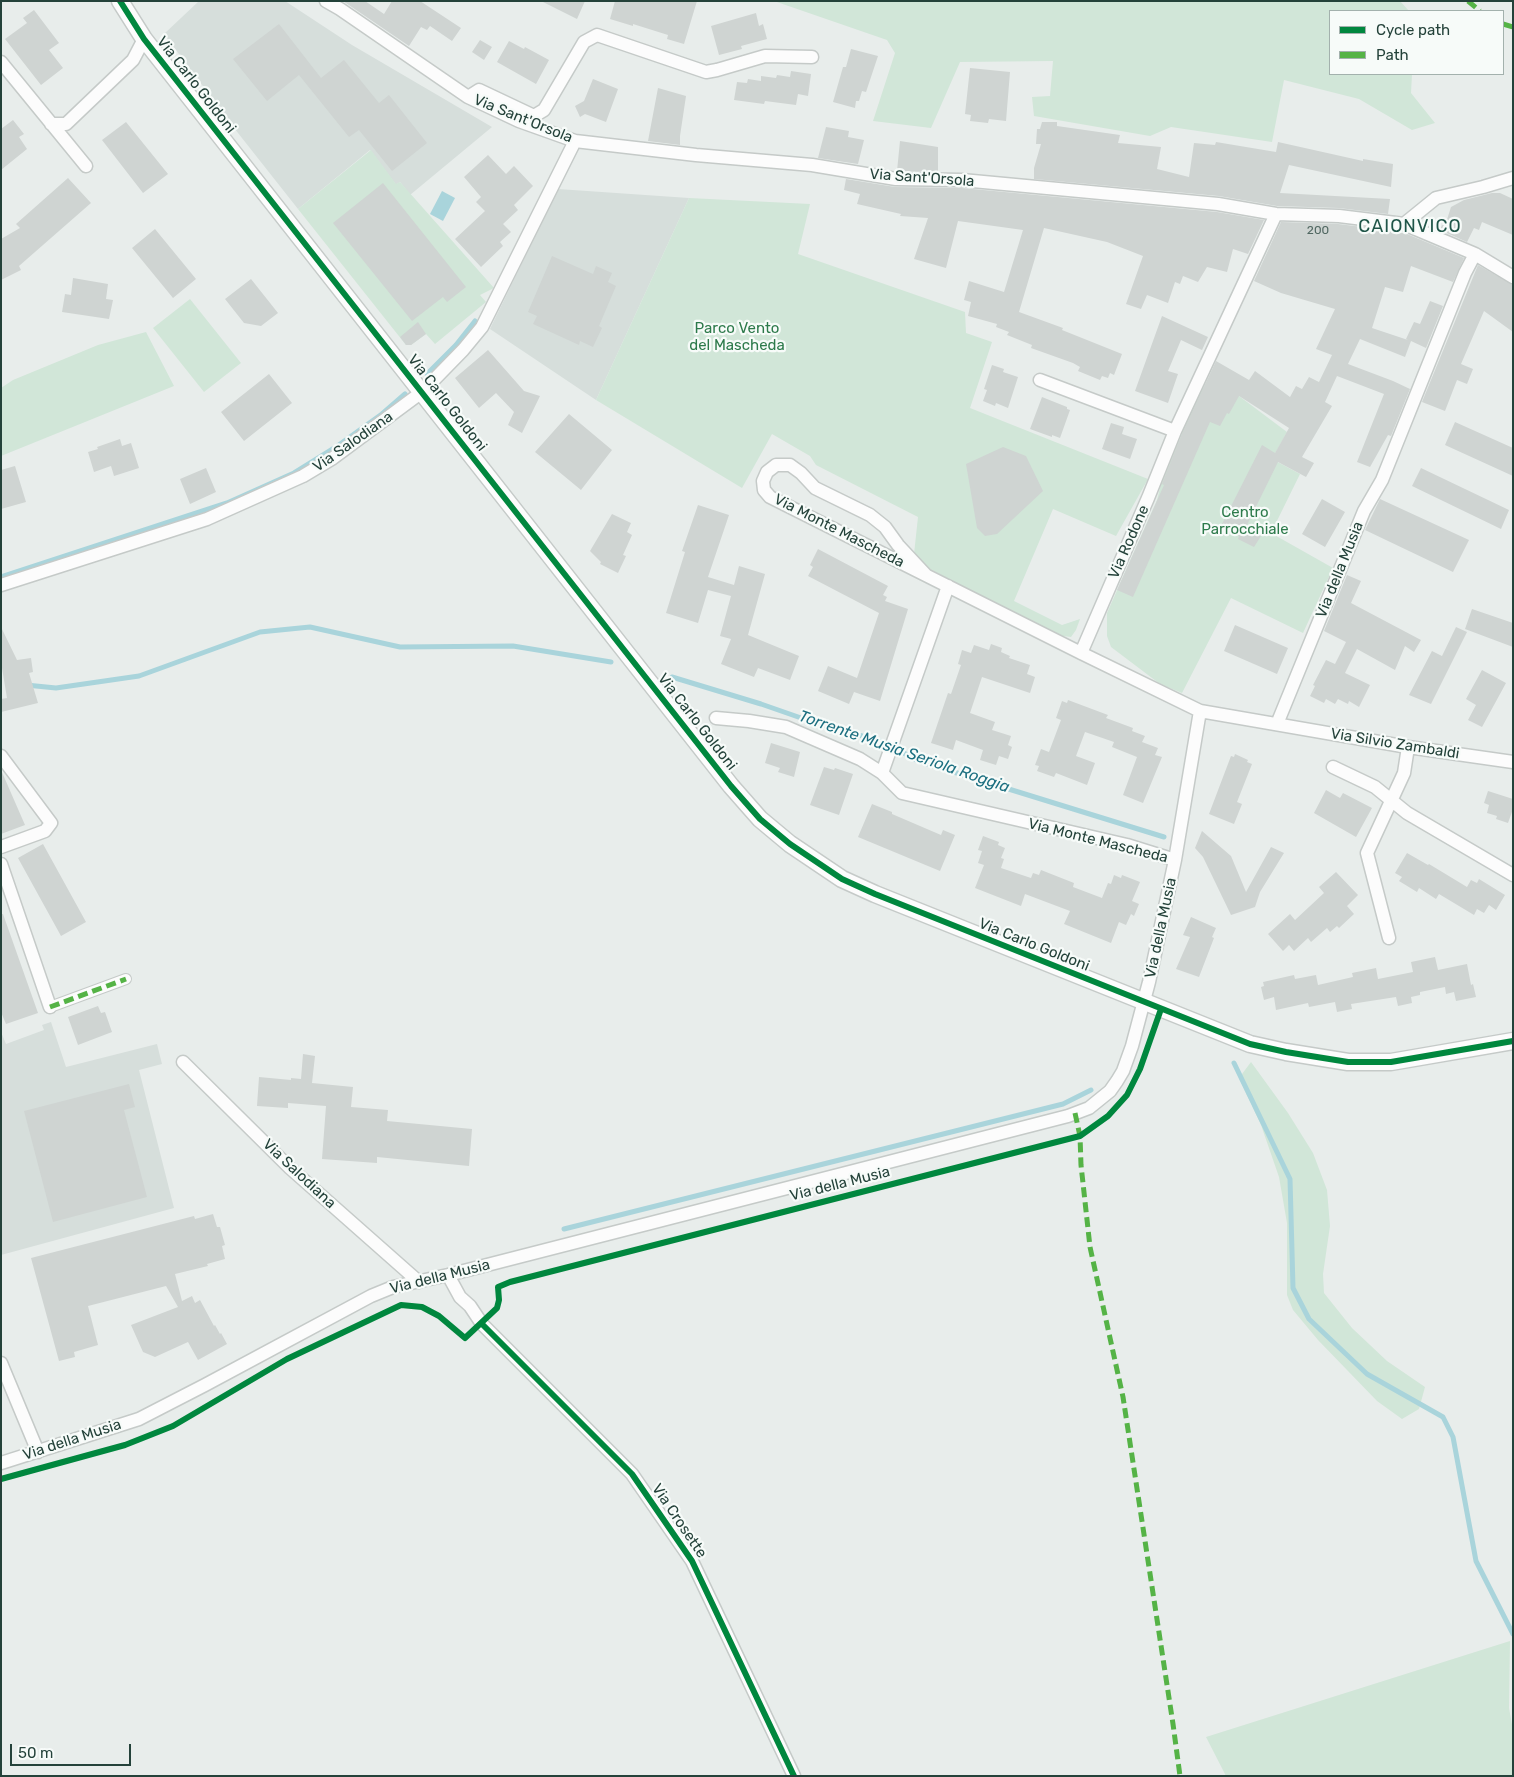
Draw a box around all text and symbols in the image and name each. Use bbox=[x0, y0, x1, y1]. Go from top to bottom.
legend bbox=[1329, 10, 1504, 75]
text: Cycle path bbox=[1376, 21, 1450, 39]
street label: Via Carlo Goldoni bbox=[153, 33, 239, 137]
text: Path bbox=[1376, 46, 1409, 64]
street label: Via Sant'Orsola bbox=[471, 91, 575, 147]
street label: Via Sant'Orsola bbox=[869, 165, 975, 191]
district label: CAIONVICO bbox=[1357, 216, 1463, 238]
house number: 200 bbox=[1307, 224, 1329, 238]
park label: Parco Vento del Mascheda bbox=[689, 320, 785, 355]
street label: Via Carlo Goldoni bbox=[404, 351, 490, 455]
street label: Via Salodiana bbox=[310, 408, 396, 476]
street label: Via Monte Mascheda bbox=[771, 490, 907, 572]
street label: Via Rodone bbox=[1105, 502, 1153, 582]
park label: Centro Parrocchiale bbox=[1201, 504, 1289, 539]
street label: Via della Musia bbox=[1312, 519, 1368, 621]
street label: Via Carlo Goldoni bbox=[654, 670, 740, 774]
water label: Torrente Musia Seriola Roggia bbox=[796, 707, 1012, 797]
street label: Via Silvio Zambaldi bbox=[1329, 725, 1461, 763]
street label: Via Monte Mascheda bbox=[1026, 815, 1170, 867]
street label: Via della Musia bbox=[1142, 876, 1180, 980]
street label: Via Carlo Goldoni bbox=[976, 915, 1092, 975]
street label: Via Salodiana bbox=[259, 1136, 339, 1212]
street label: Via della Musia bbox=[788, 1163, 892, 1205]
street label: Via della Musia bbox=[388, 1256, 492, 1298]
street label: Via della Musia bbox=[21, 1416, 123, 1464]
street label: Via Crosette bbox=[648, 1480, 710, 1562]
scale bar bbox=[12, 1734, 134, 1766]
text: 50 m bbox=[18, 1744, 53, 1762]

